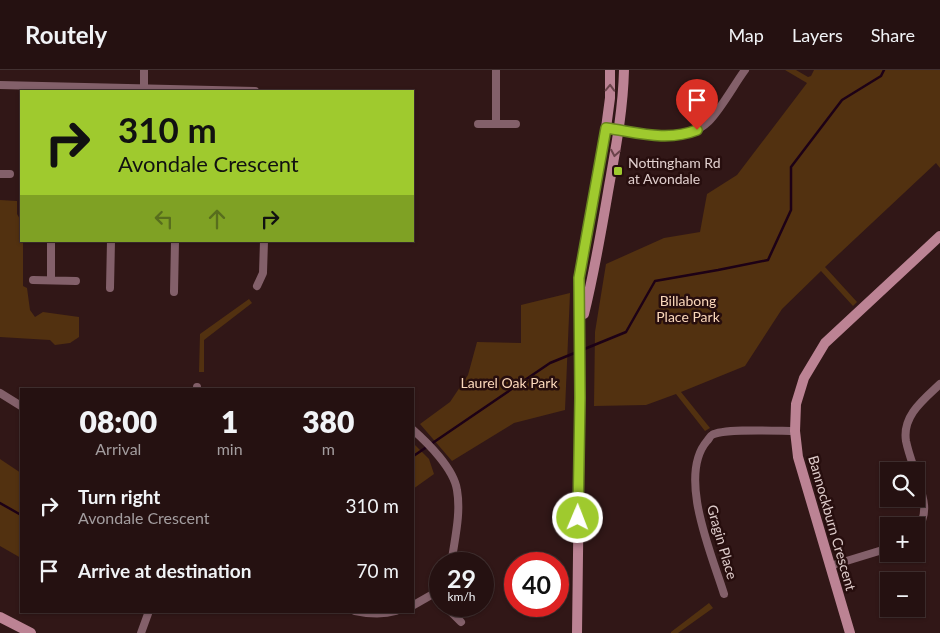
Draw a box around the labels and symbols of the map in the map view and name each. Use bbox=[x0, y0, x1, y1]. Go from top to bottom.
pin bbox=[676, 79, 718, 130]
one-way arrow bbox=[605, 84, 615, 92]
one-way arrow bbox=[610, 149, 621, 157]
place label: Nottingham Rd at Avondale bbox=[628, 154, 721, 187]
marker: Nottingham Rd at Avondale bbox=[612, 165, 624, 177]
park label: Billabong Place Park bbox=[656, 292, 721, 325]
park label: Laurel Oak Park bbox=[460, 374, 558, 391]
street label: Bannockburn Crescent bbox=[805, 453, 860, 592]
position arrow bbox=[551, 491, 603, 543]
street label: Gragin Place bbox=[704, 503, 741, 581]
speed limit sign: 40 bbox=[504, 552, 569, 617]

